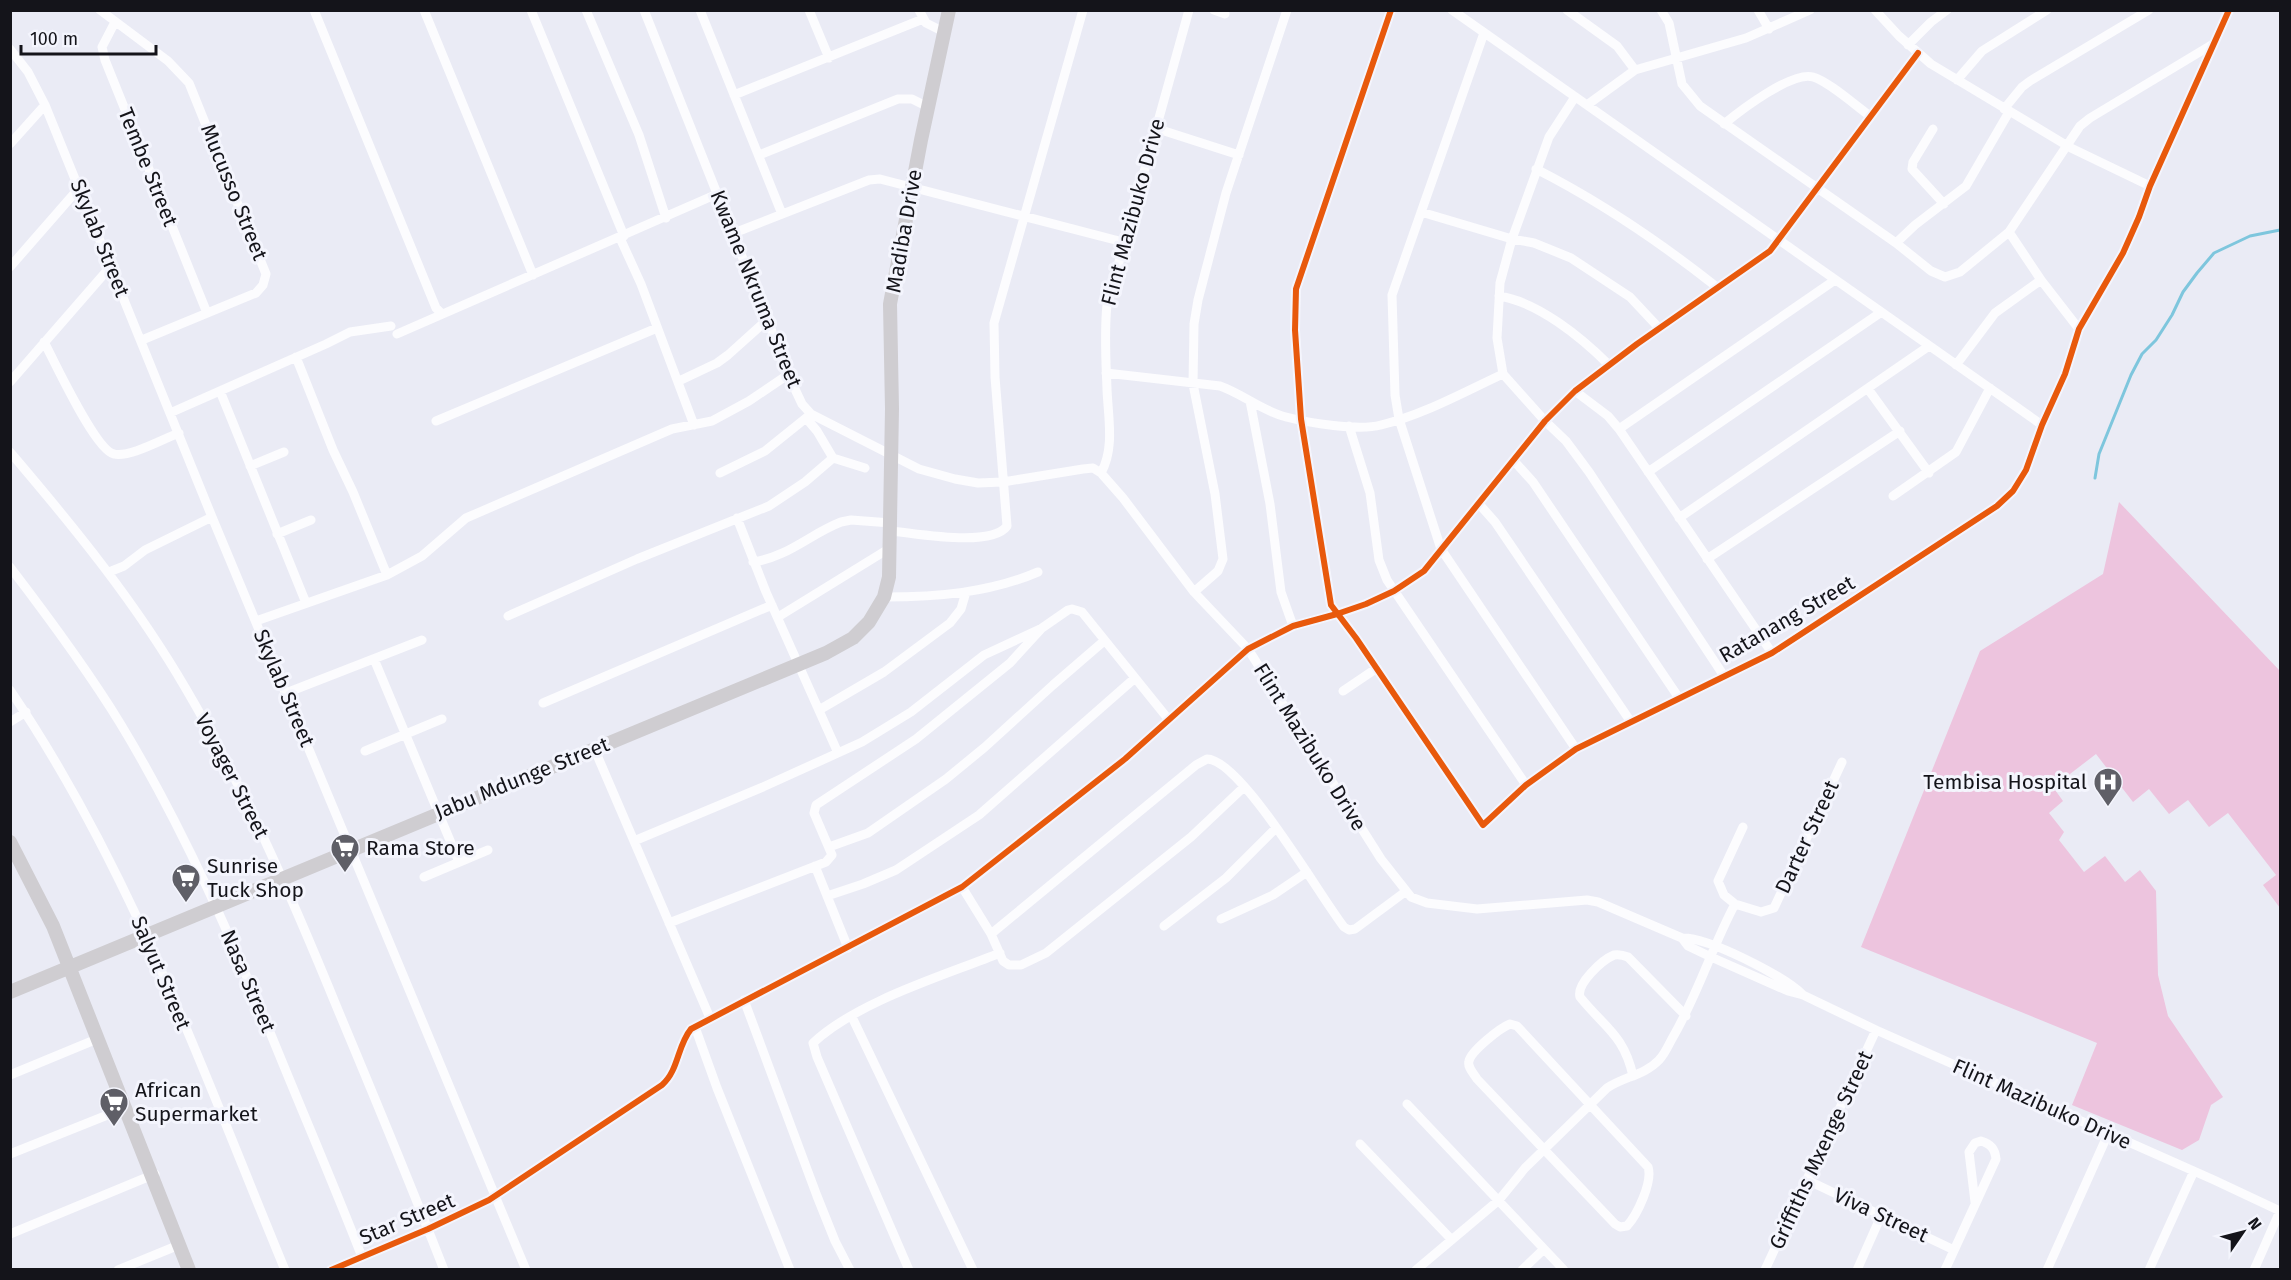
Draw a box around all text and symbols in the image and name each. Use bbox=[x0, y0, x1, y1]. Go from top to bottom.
scale bar bbox=[21, 18, 156, 56]
text: 100 m bbox=[30, 28, 78, 50]
street label: Tembe Street bbox=[112, 104, 184, 230]
street label: Flint Mazibuko Drive bbox=[1095, 116, 1171, 308]
street label: Mucusso Street bbox=[195, 120, 273, 264]
street label: Madiba Drive bbox=[880, 167, 928, 295]
street label: Skylab Street bbox=[65, 175, 136, 301]
street label: Kwame Nkruma Street bbox=[704, 186, 808, 392]
street label: Ratanang Street bbox=[1715, 569, 1860, 668]
street label: Skylab Street bbox=[248, 625, 321, 751]
street label: Flint Mazibuko Drive bbox=[1248, 658, 1372, 836]
street label: Voyager Street bbox=[189, 709, 275, 843]
street label: Jabu Mdunge Street bbox=[431, 731, 614, 825]
hospital icon: Tembisa Hospital bbox=[2092, 766, 2124, 808]
place label: Tembisa Hospital bbox=[1923, 769, 2087, 795]
street label: Darter Street bbox=[1769, 776, 1845, 898]
supermarket icon: Rama Store bbox=[329, 832, 361, 874]
place label: Rama Store bbox=[366, 835, 475, 861]
place label: Sunrise Tuck Shop bbox=[207, 853, 304, 903]
supermarket icon: Sunrise Tuck Shop bbox=[170, 862, 202, 904]
street label: Salyut Street bbox=[125, 912, 197, 1034]
street label: Nasa Street bbox=[215, 926, 281, 1037]
street label: Griffiths Mxenge Street bbox=[1764, 1046, 1879, 1254]
street label: Flint Mazibuko Drive bbox=[1949, 1053, 2135, 1155]
place label: African Supermarket bbox=[135, 1077, 258, 1127]
supermarket icon: African Supermarket bbox=[98, 1086, 130, 1128]
street label: Viva Street bbox=[1829, 1182, 1933, 1248]
street label: Star Street bbox=[355, 1187, 459, 1251]
north arrow bbox=[2213, 1202, 2273, 1262]
text: N bbox=[2244, 1214, 2266, 1233]

